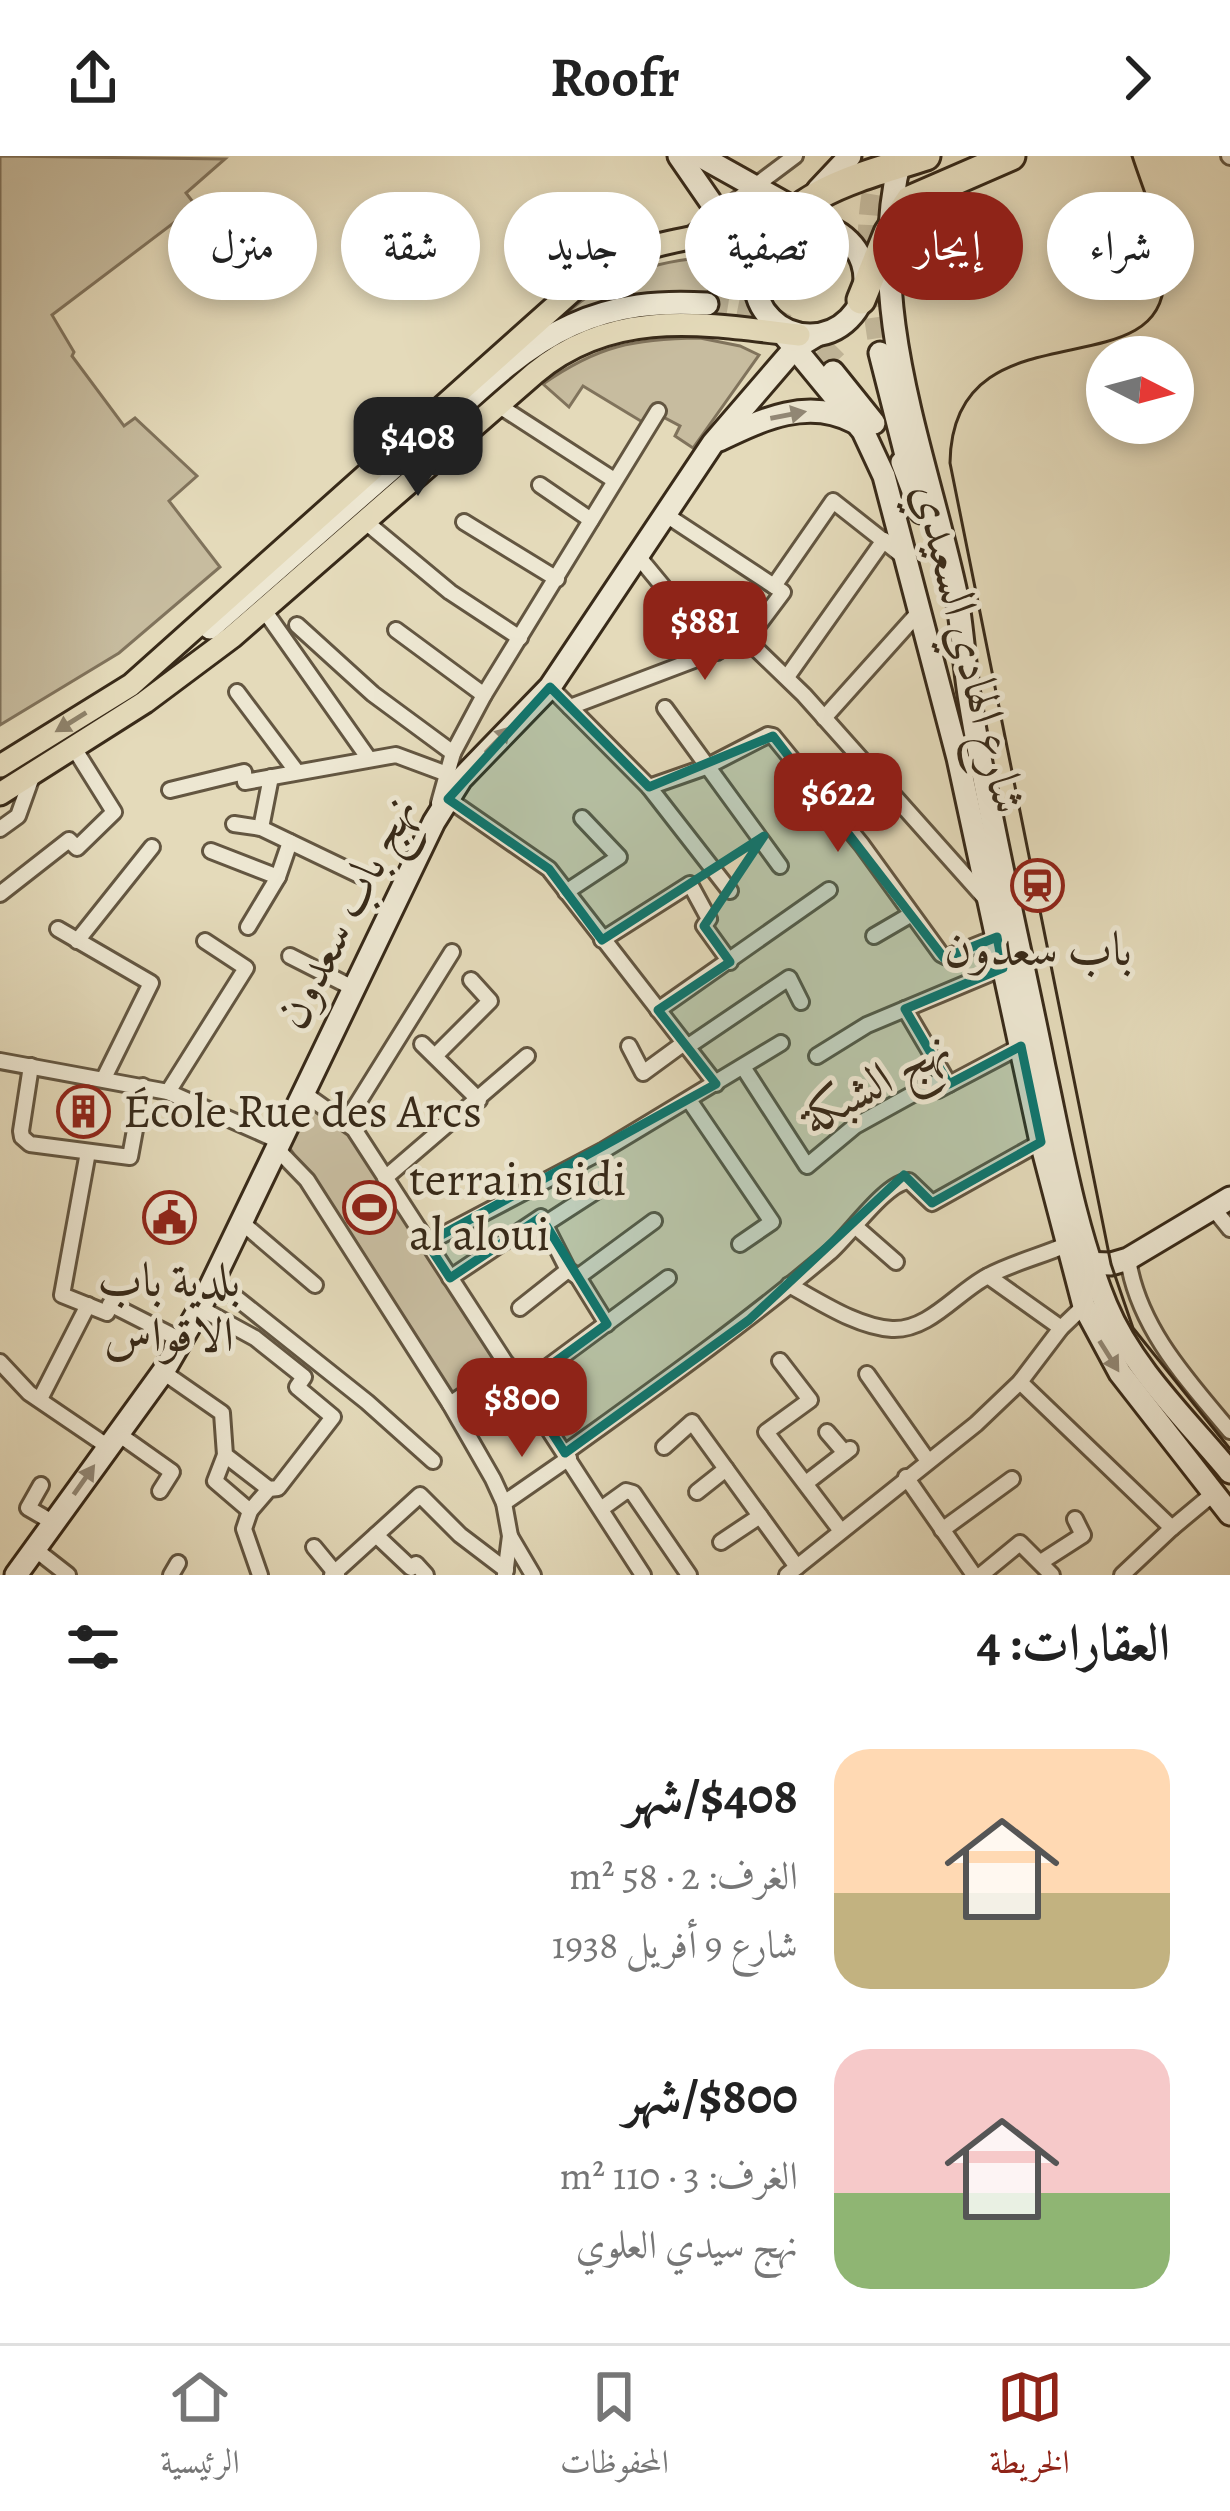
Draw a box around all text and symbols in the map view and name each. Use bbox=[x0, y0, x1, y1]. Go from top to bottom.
text: Roofr bbox=[550, 41, 680, 115]
icon: share bbox=[60, 45, 126, 111]
icon: forward bbox=[1104, 45, 1170, 111]
chip: منزل bbox=[168, 192, 317, 300]
chip: شقة bbox=[341, 192, 480, 300]
chip: جديد bbox=[504, 192, 661, 300]
chip: تصفية bbox=[685, 192, 849, 300]
chip: إيجار bbox=[873, 192, 1023, 300]
chip: شراء bbox=[1047, 192, 1194, 300]
north arrow bbox=[1086, 336, 1194, 444]
map controls bbox=[1086, 336, 1194, 444]
pin: $408 bbox=[347, 397, 489, 499]
one-way arrow bbox=[769, 405, 807, 424]
text: $408 bbox=[381, 409, 455, 462]
street label: شارع الهادي السعيدي bbox=[891, 476, 1043, 822]
pin: $881 bbox=[634, 581, 776, 683]
text: $881 bbox=[670, 593, 740, 646]
one-way arrow bbox=[54, 711, 88, 732]
one-way arrow bbox=[484, 726, 512, 755]
pin: $622 bbox=[767, 753, 909, 855]
text: $622 bbox=[801, 765, 875, 818]
street label: نهج باب سعدون bbox=[258, 784, 440, 1044]
station icon: باب سعدون bbox=[1010, 858, 1066, 914]
place label: باب سعدون bbox=[944, 916, 1132, 982]
street label: نهج الشبكة bbox=[786, 1014, 966, 1159]
place label: École Rue des Arcs bbox=[123, 1078, 482, 1144]
building icon: École Rue des Arcs bbox=[56, 1083, 112, 1139]
place label: terrain sidi al aloui bbox=[409, 1146, 627, 1267]
sports icon: terrain sidi al aloui bbox=[342, 1179, 398, 1235]
public building icon: بلدية باب الاقواس bbox=[141, 1189, 197, 1245]
place label: بلدية باب الاقواس bbox=[98, 1247, 240, 1368]
one-way arrow bbox=[1098, 1339, 1119, 1373]
pin: $800 bbox=[451, 1358, 593, 1460]
text: $800 bbox=[484, 1370, 560, 1423]
one-way arrow bbox=[72, 1464, 95, 1496]
text: العقارات: 4 bbox=[977, 1608, 1170, 1678]
icon: filters bbox=[60, 1614, 126, 1680]
text: $408/شهر bbox=[625, 1761, 798, 1831]
icon: home bbox=[930, 1797, 1074, 1941]
text: الغرف: 2 · 58 m² bbox=[569, 1849, 798, 1902]
text: شارع 9 أفريل 1938 bbox=[552, 1918, 798, 1971]
text: $800/شهر bbox=[623, 2061, 798, 2131]
icon: home bbox=[930, 2097, 1074, 2241]
text: الغرف: 3 · 110 m² bbox=[560, 2149, 798, 2202]
text: نهج سيدي العلوي bbox=[575, 2218, 798, 2271]
tab: الرئيسية bbox=[160, 2364, 240, 2494]
tab: المحفوظات bbox=[560, 2364, 669, 2494]
tab: الخريطة bbox=[989, 2364, 1070, 2494]

